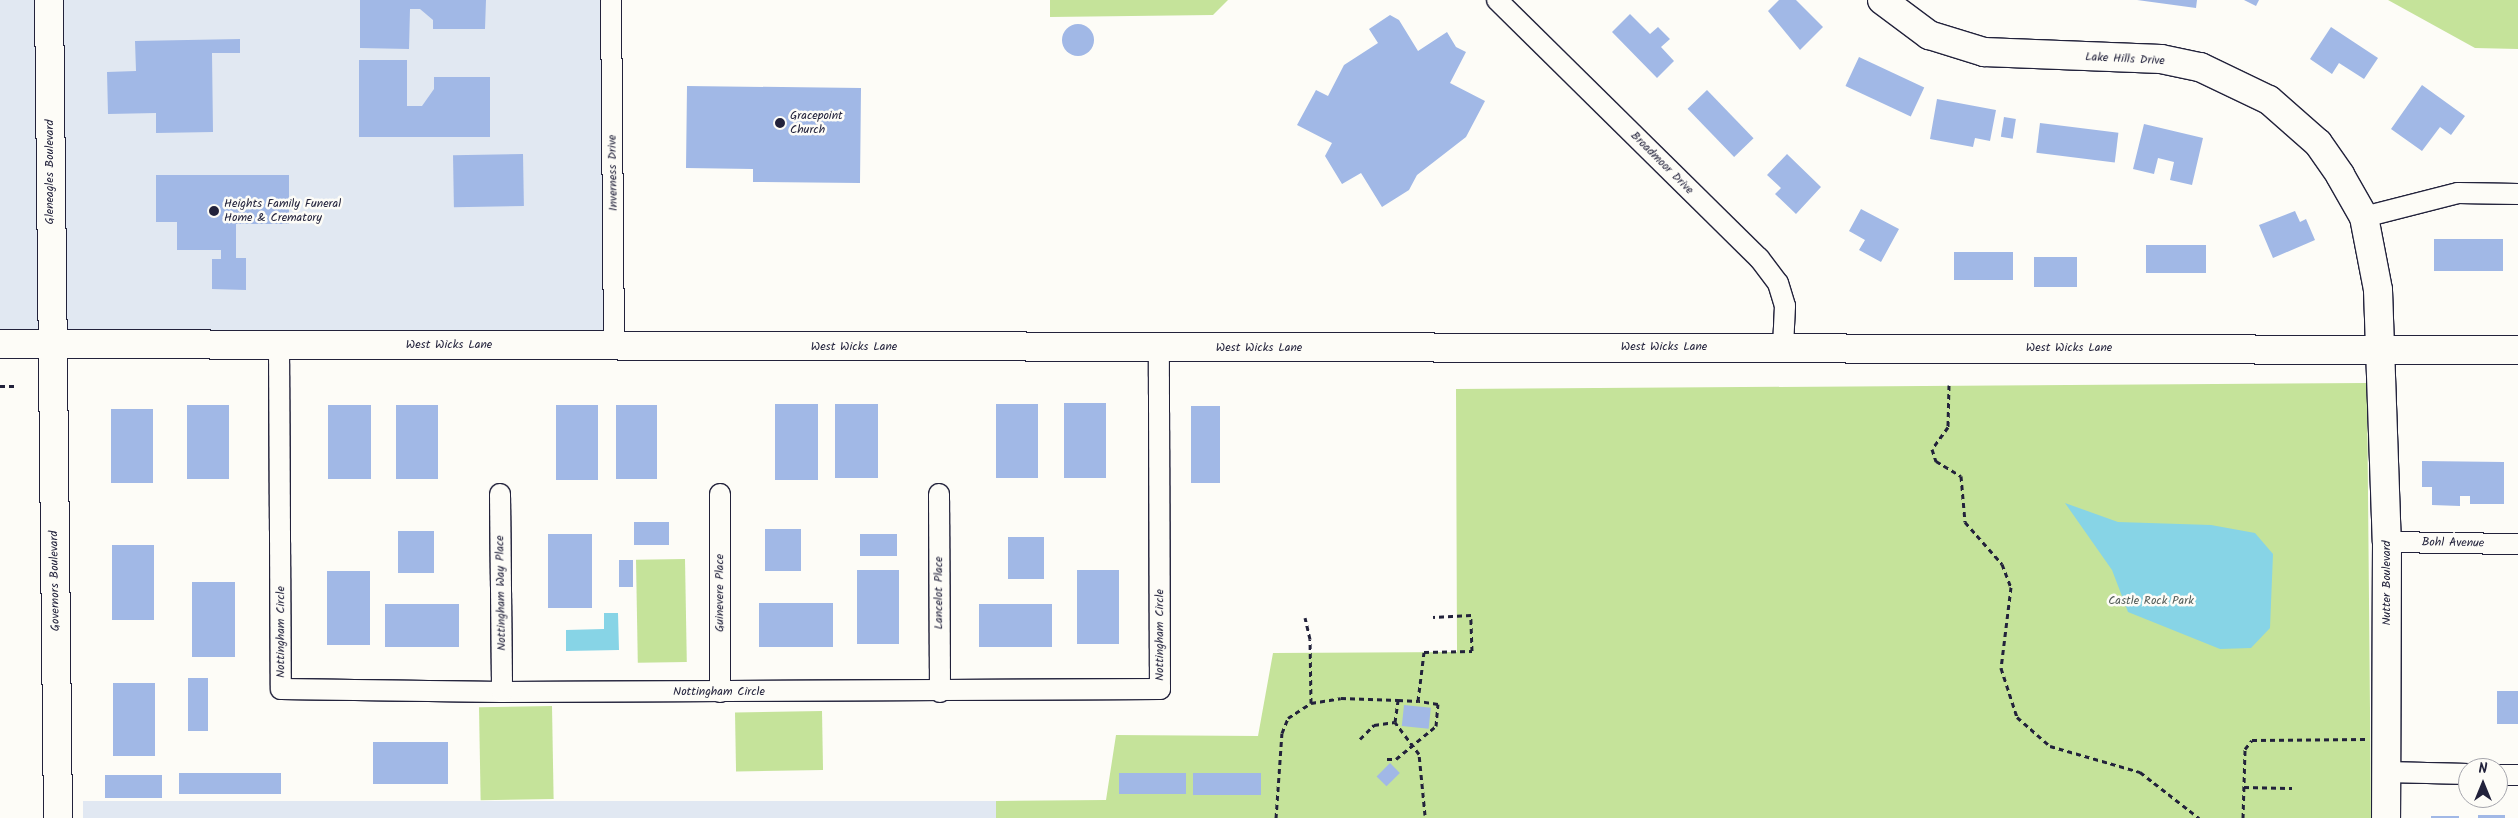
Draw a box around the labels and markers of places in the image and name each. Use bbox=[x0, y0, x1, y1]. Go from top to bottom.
place label: Gracepoint Church bbox=[790, 109, 843, 137]
marker: Gracepoint Church bbox=[774, 117, 786, 129]
place label: Heights Family Funeral Home & Crematory bbox=[224, 197, 341, 225]
marker: Heights Family Funeral Home & Crematory bbox=[208, 205, 220, 217]

